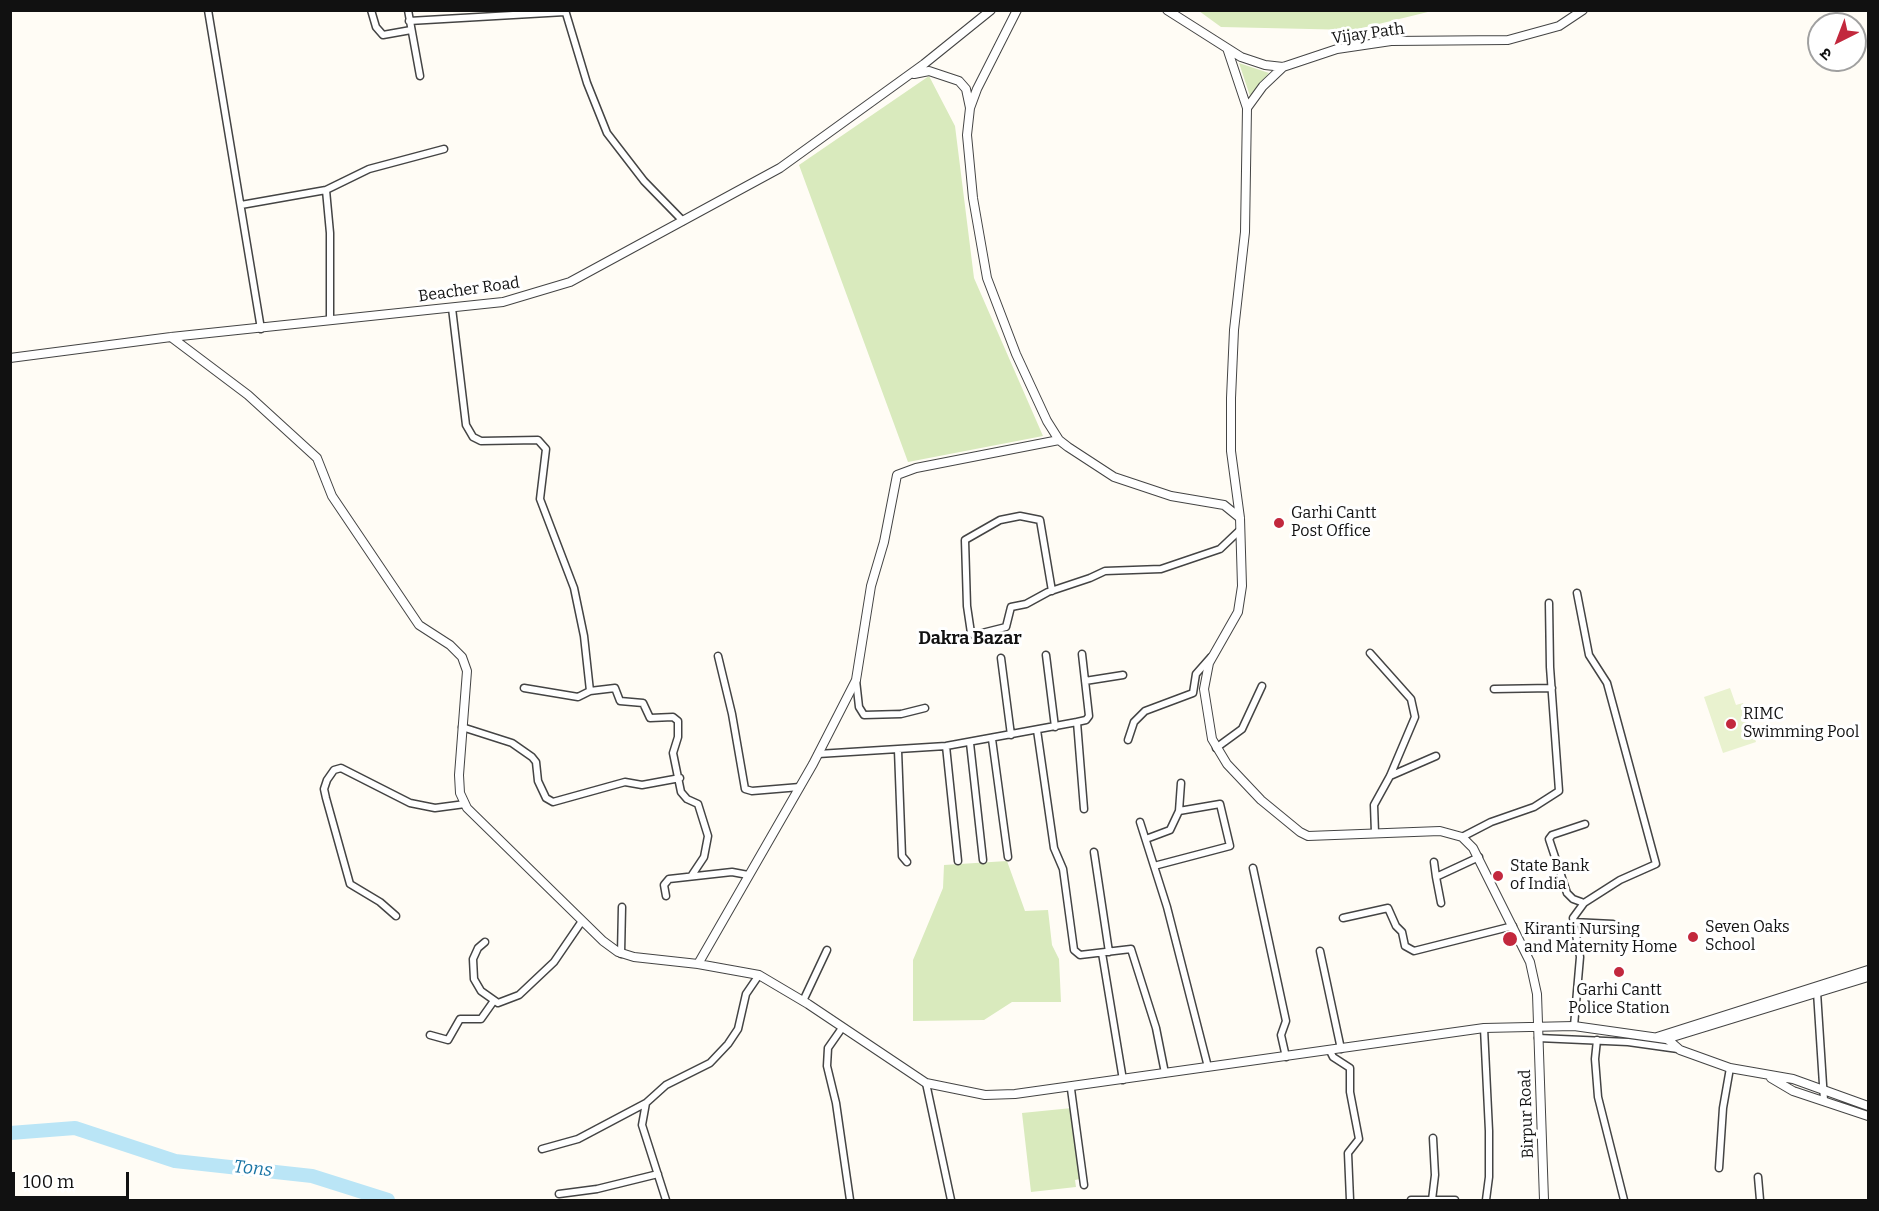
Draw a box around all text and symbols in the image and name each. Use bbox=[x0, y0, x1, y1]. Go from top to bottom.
north arrow bbox=[1807, 12, 1867, 72]
street label: Vijay Path bbox=[1331, 19, 1405, 49]
text: उ bbox=[1816, 44, 1836, 64]
street label: Beacher Road bbox=[417, 273, 521, 307]
place label: Garhi Cantt Post Office bbox=[1291, 504, 1376, 542]
marker: Garhi Cantt Post Office bbox=[1272, 516, 1286, 530]
district label: Dakra Bazar bbox=[918, 628, 1022, 650]
place label: RIMC Swimming Pool bbox=[1743, 705, 1859, 743]
marker: RIMC Swimming Pool bbox=[1724, 717, 1738, 731]
place label: State Bank of India bbox=[1510, 857, 1589, 895]
marker: State Bank of India bbox=[1491, 869, 1505, 883]
place label: Seven Oaks School bbox=[1705, 918, 1790, 956]
place label: Kiranti Nursing and Maternity Home bbox=[1524, 920, 1677, 958]
marker: Kiranti Nursing and Maternity Home bbox=[1501, 930, 1519, 948]
marker: Seven Oaks School bbox=[1686, 930, 1700, 944]
marker: Garhi Cantt Police Station bbox=[1612, 965, 1626, 979]
place label: Garhi Cantt Police Station bbox=[1568, 981, 1670, 1019]
street label: Birpur Road bbox=[1516, 1069, 1538, 1159]
water label: Tons bbox=[233, 1156, 273, 1182]
scale bar bbox=[15, 1160, 132, 1198]
text: 100 m bbox=[23, 1171, 74, 1193]

